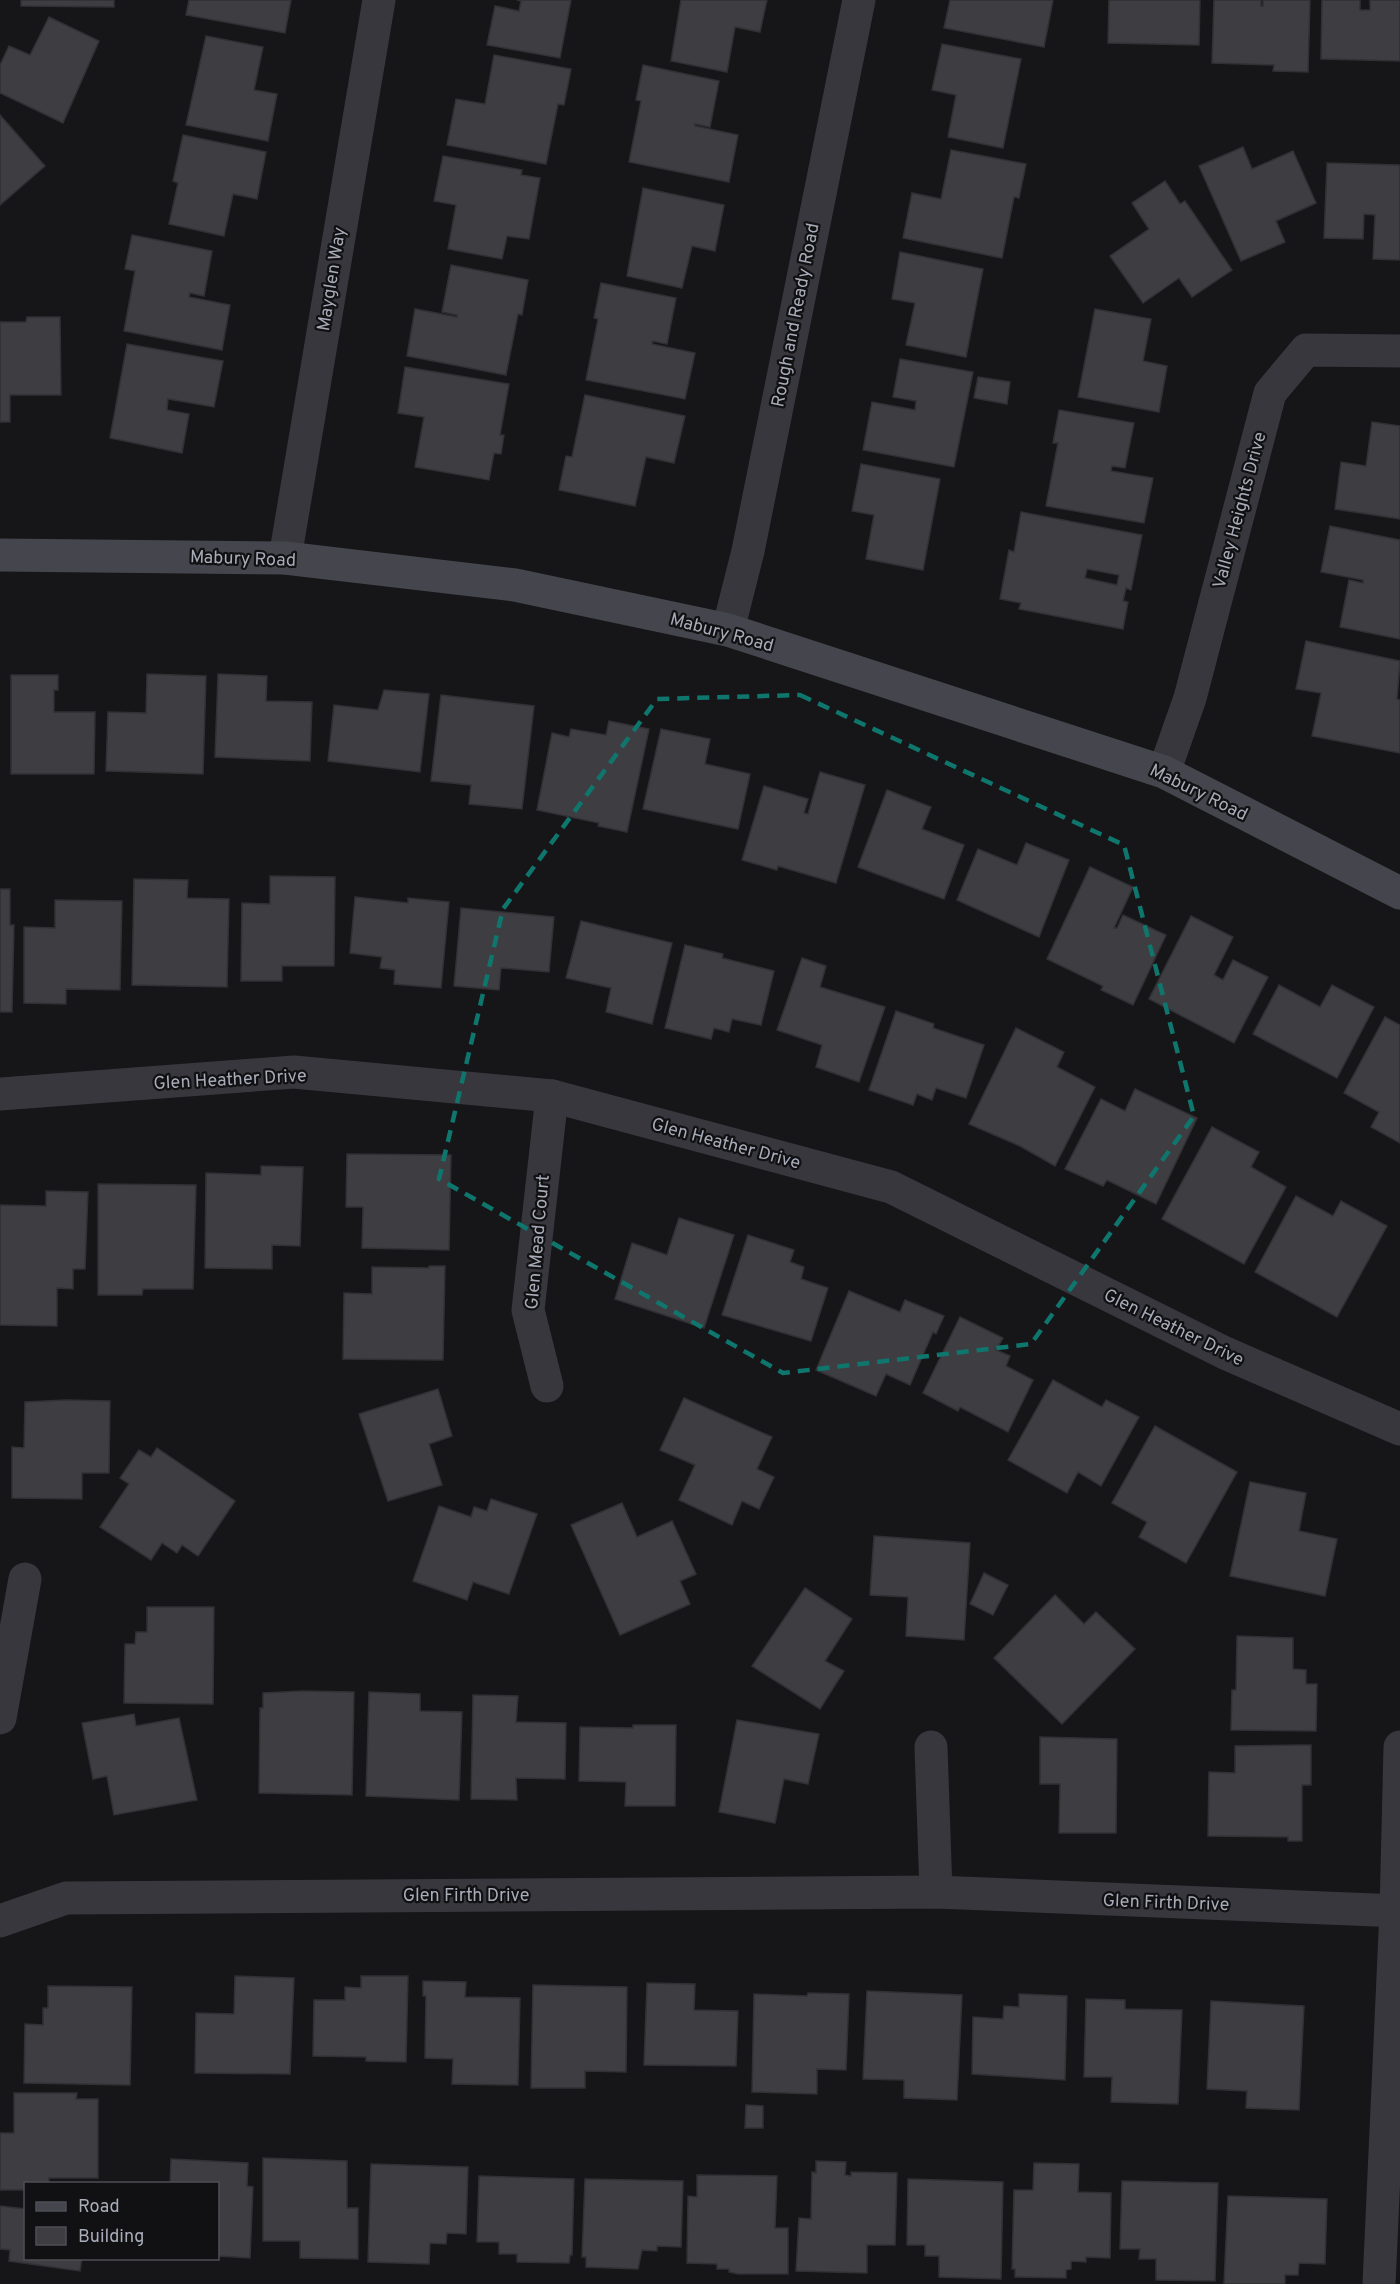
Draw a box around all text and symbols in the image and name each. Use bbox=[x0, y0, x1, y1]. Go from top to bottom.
street label: Rough and Ready Road bbox=[767, 221, 826, 409]
street label: Mayglen Way bbox=[313, 226, 352, 333]
street label: Valley Heights Drive bbox=[1208, 430, 1272, 591]
street label: Mabury Road bbox=[189, 546, 297, 573]
street label: Mabury Road bbox=[667, 609, 776, 658]
street label: Mabury Road bbox=[1145, 760, 1251, 827]
street label: Glen Heather Drive bbox=[153, 1065, 307, 1096]
street label: Glen Heather Drive bbox=[649, 1113, 803, 1175]
street label: Glen Mead Court bbox=[521, 1174, 556, 1311]
street label: Glen Heather Drive bbox=[1099, 1284, 1247, 1372]
street label: Glen Firth Drive bbox=[403, 1885, 529, 1908]
street label: Glen Firth Drive bbox=[1102, 1890, 1230, 1917]
legend bbox=[24, 2182, 219, 2260]
text: Road bbox=[78, 2196, 120, 2219]
text: Building bbox=[78, 2226, 144, 2249]

